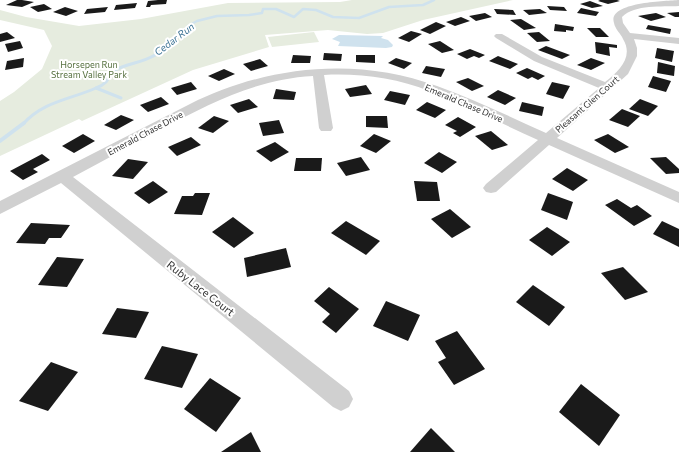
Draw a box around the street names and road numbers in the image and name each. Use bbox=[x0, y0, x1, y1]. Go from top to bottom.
street label: Pleasant Glen Court bbox=[553, 73, 621, 135]
street label: Emerald Chase Drive bbox=[423, 82, 505, 125]
street label: Emerald Chase Drive bbox=[105, 108, 185, 158]
street label: Ruby Lace Court bbox=[165, 258, 238, 319]

